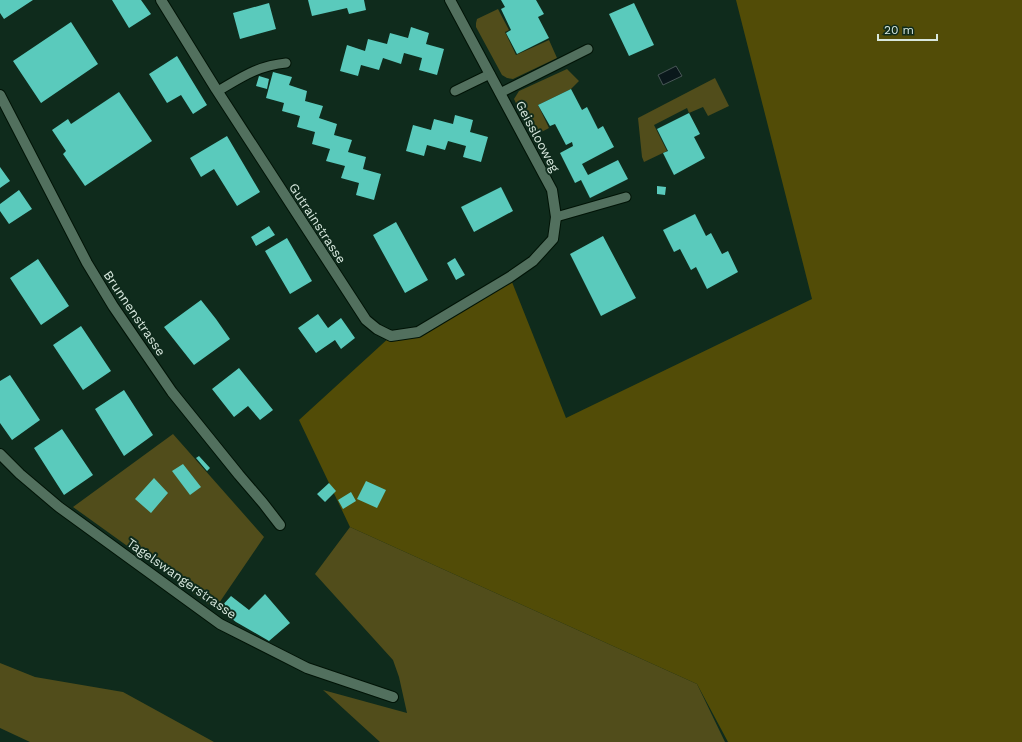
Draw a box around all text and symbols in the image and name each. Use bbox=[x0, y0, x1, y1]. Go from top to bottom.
scale bar bbox=[878, 16, 937, 42]
text: 20 m bbox=[884, 23, 914, 37]
street label: Geisslooweg bbox=[513, 98, 563, 174]
street label: Gutrainstrasse bbox=[286, 180, 349, 266]
street label: Brunnenstrasse bbox=[101, 268, 169, 359]
street label: Tagelswangerstrasse bbox=[124, 535, 239, 622]

